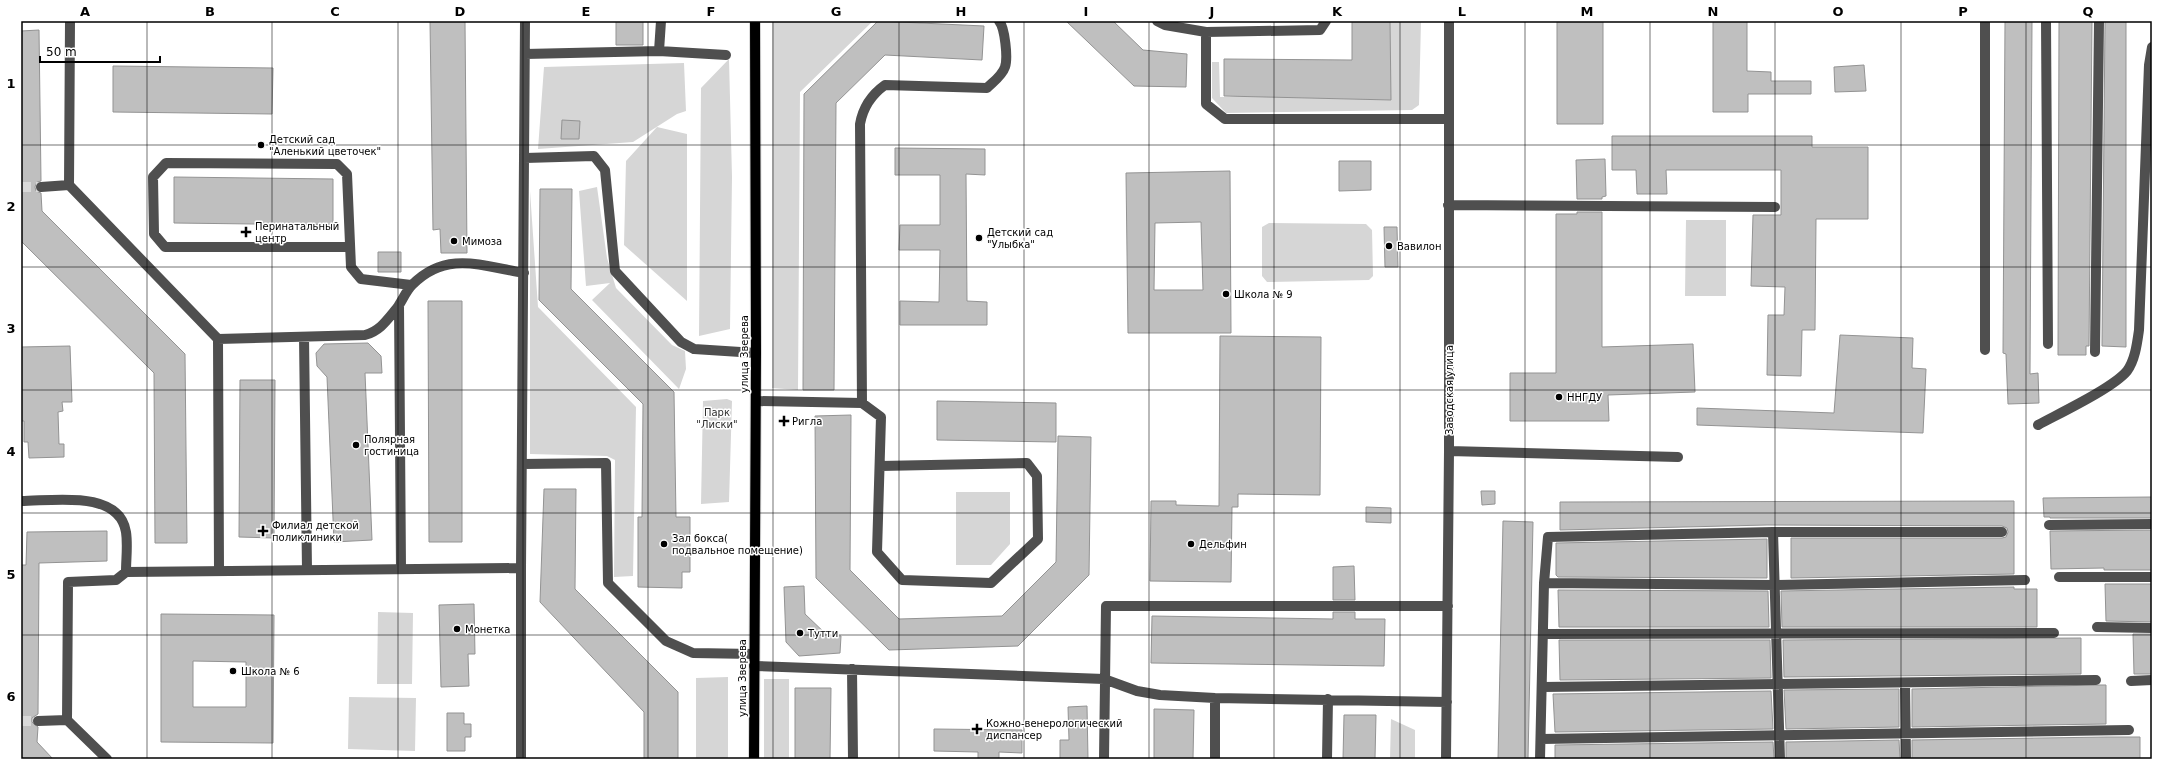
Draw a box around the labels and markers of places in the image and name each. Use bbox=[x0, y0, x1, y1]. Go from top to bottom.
place label: Детский сад "Аленький цветочек" bbox=[269, 134, 381, 157]
marker: Детский сад "Аленький цветочек" bbox=[256, 140, 266, 150]
place label: Перинатальный центр bbox=[255, 221, 339, 244]
marker: Перинатальный центр bbox=[240, 226, 252, 238]
place label: Детский сад "Улыбка" bbox=[987, 227, 1053, 250]
marker: Детский сад "Улыбка" bbox=[974, 233, 984, 243]
marker: Мимоза bbox=[449, 236, 459, 246]
place label: Мимоза bbox=[462, 236, 502, 247]
marker: Вавилон bbox=[1384, 241, 1394, 251]
place label: Вавилон bbox=[1397, 241, 1441, 252]
marker: Школа № 9 bbox=[1221, 289, 1231, 299]
place label: Школа № 9 bbox=[1234, 289, 1293, 300]
marker: ННГДУ bbox=[1554, 392, 1564, 402]
place label: ННГДУ bbox=[1567, 392, 1602, 403]
marker: Ригла bbox=[779, 416, 789, 426]
place label: Ригла bbox=[792, 416, 822, 427]
place label: Полярная гостиница bbox=[364, 434, 419, 457]
marker: Полярная гостиница bbox=[351, 440, 361, 450]
place label: Филиал детской поликлиники bbox=[272, 520, 359, 543]
marker: Филиал детской поликлиники bbox=[257, 525, 269, 537]
place label: Зал бокса( подвальное помещение) bbox=[672, 533, 803, 556]
marker: Зал бокса( подвальное помещение) bbox=[659, 539, 669, 549]
marker: Дельфин bbox=[1186, 539, 1196, 549]
place label: Дельфин bbox=[1199, 539, 1247, 550]
marker: Монетка bbox=[452, 624, 462, 634]
place label: Монетка bbox=[465, 624, 510, 635]
marker: Тутти bbox=[795, 628, 805, 638]
place label: Тутти bbox=[807, 628, 838, 639]
marker: Школа № 6 bbox=[228, 666, 238, 676]
place label: Школа № 6 bbox=[241, 666, 300, 677]
place label: Кожно-венерологический диспансер bbox=[986, 718, 1123, 741]
marker: Кожно-венерологический диспансер bbox=[971, 723, 983, 735]

